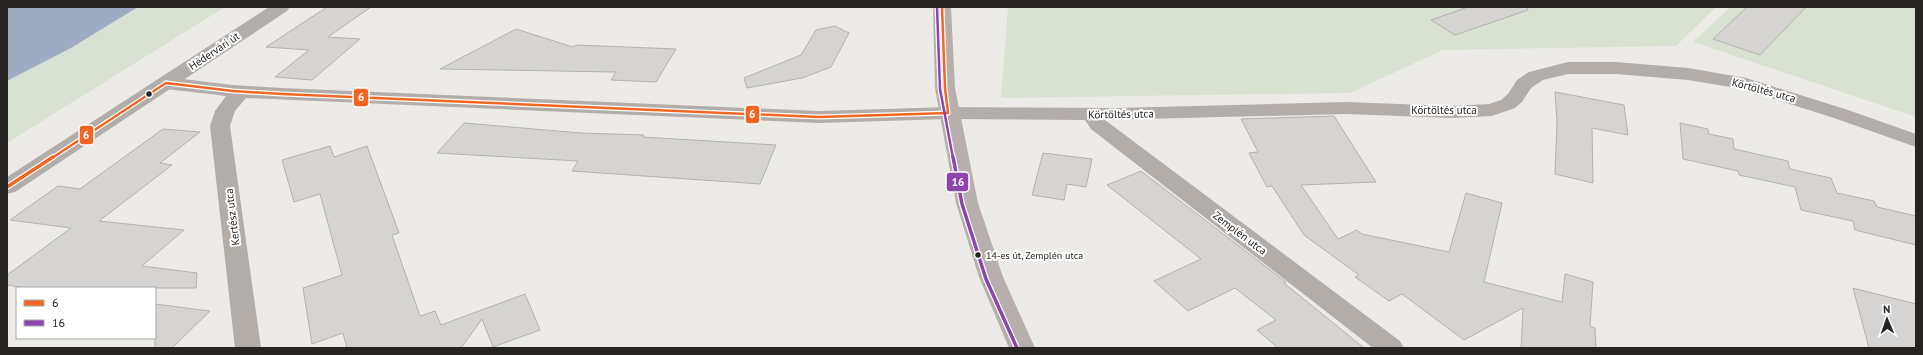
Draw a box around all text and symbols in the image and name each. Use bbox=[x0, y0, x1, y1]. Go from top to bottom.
street label: Hédervári út bbox=[186, 29, 242, 73]
street label: Körtöltés utca bbox=[1731, 75, 1797, 105]
line badge: 6 bbox=[353, 88, 369, 107]
unlabelled marker bbox=[144, 89, 154, 99]
text: 6 bbox=[358, 90, 364, 104]
street label: Körtöltés utca bbox=[1411, 103, 1477, 117]
line badge: 6 bbox=[745, 105, 760, 124]
street label: Körtöltés utca bbox=[1088, 106, 1154, 122]
text: 6 bbox=[749, 107, 755, 121]
line badge: 6 bbox=[79, 125, 94, 145]
text: 6 bbox=[83, 128, 89, 142]
line badge: 16 bbox=[946, 172, 969, 192]
text: 16 bbox=[952, 175, 964, 189]
street label: Kertész utca bbox=[222, 188, 242, 246]
street label: Zemplén utca bbox=[1210, 208, 1270, 258]
place label: 14-es út, Zemplén utca bbox=[986, 249, 1083, 262]
marker: 14-es út, Zemplén utca bbox=[973, 250, 983, 260]
legend bbox=[16, 287, 156, 339]
text: 6 bbox=[52, 295, 59, 310]
north arrow bbox=[1867, 299, 1907, 339]
text: N bbox=[1883, 302, 1891, 316]
text: 16 bbox=[52, 315, 65, 330]

